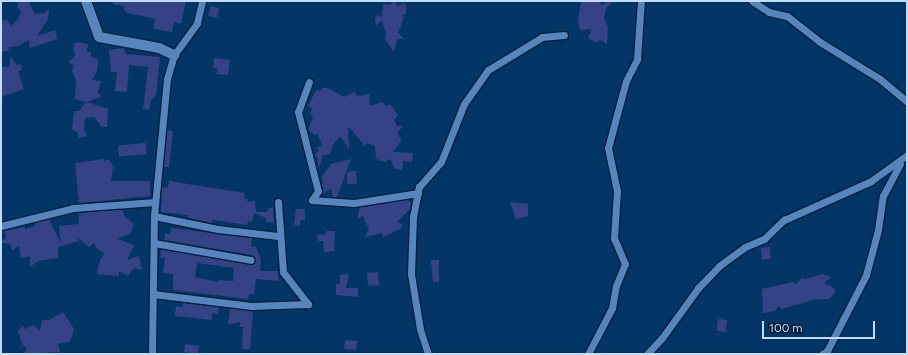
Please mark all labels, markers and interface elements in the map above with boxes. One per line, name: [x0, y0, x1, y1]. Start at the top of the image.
scale bar: [764, 313, 877, 339]
text: 100 m: [769, 321, 803, 335]

